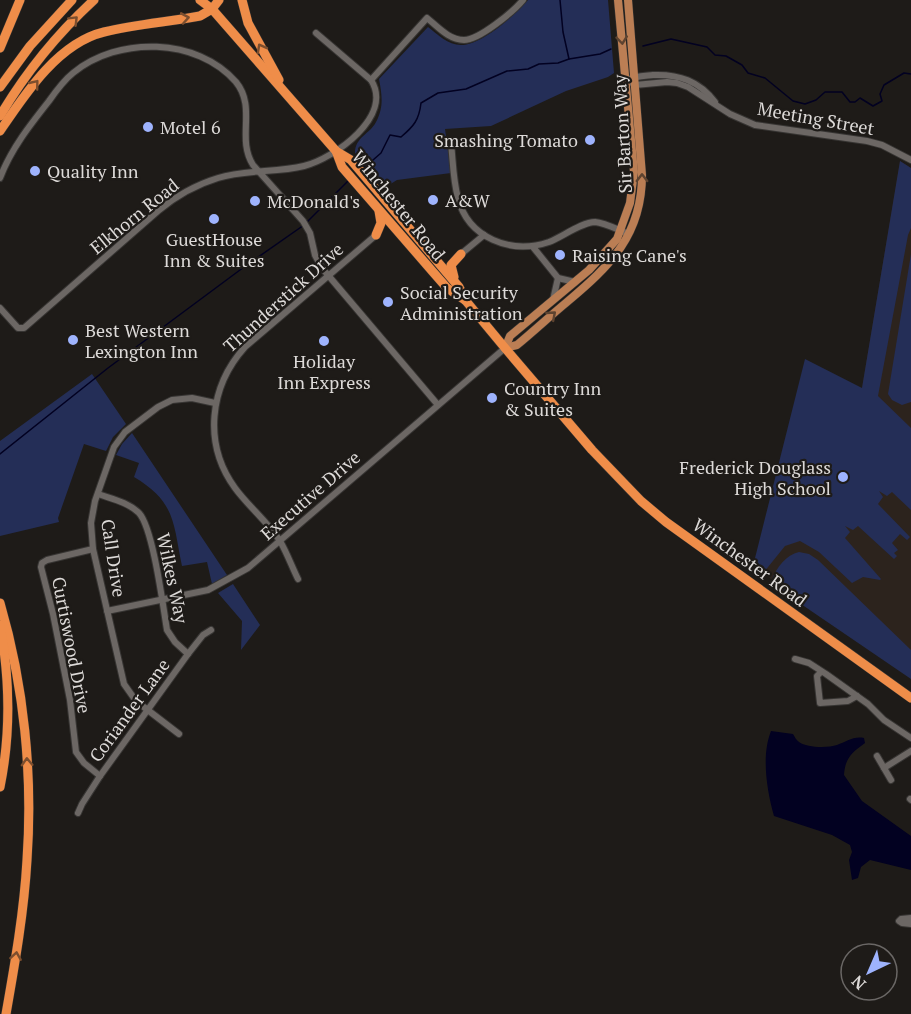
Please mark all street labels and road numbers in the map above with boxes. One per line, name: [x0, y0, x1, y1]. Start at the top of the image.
street label: Sir Barton Way: [607, 73, 637, 194]
street label: Meeting Street: [756, 96, 877, 140]
street label: Winchester Road: [347, 145, 451, 265]
street label: Elkhorn Road: [85, 173, 183, 259]
street label: Thunderstick Drive: [218, 237, 348, 357]
street label: Executive Drive: [255, 445, 365, 545]
street label: Winchester Road: [688, 512, 812, 612]
street label: Call Drive: [96, 517, 132, 599]
street label: Wilkes Way: [152, 531, 194, 626]
street label: Curtiswood Drive: [47, 575, 97, 715]
street label: Coriander Lane: [83, 653, 175, 767]

